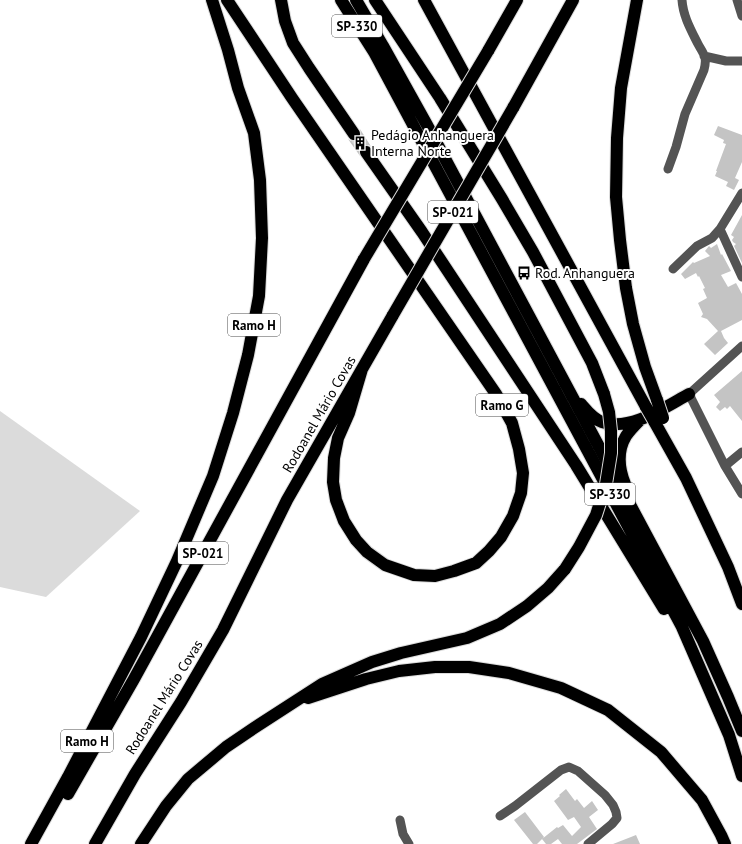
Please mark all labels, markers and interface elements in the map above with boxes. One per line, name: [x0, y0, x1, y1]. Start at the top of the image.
road number: SP-330: [332, 15, 382, 37]
place label: Pedágio Anhanguera Interna Norte: [371, 126, 494, 160]
building icon: Pedágio Anhanguera Interna Norte: [352, 135, 368, 151]
road number: SP-021: [428, 201, 478, 223]
place label: Rod. Anhanguera: [535, 264, 635, 282]
bus stop icon: Rod. Anhanguera: [516, 265, 532, 281]
road number: Ramo H: [228, 314, 280, 336]
street label: Rodoanel Mário Covas: [278, 352, 360, 476]
road number: Ramo G: [476, 394, 528, 416]
road number: SP-330: [585, 483, 635, 505]
road number: SP-021: [178, 542, 228, 564]
street label: Rodoanel Mário Covas: [121, 636, 207, 758]
road number: Ramo H: [61, 730, 113, 752]

